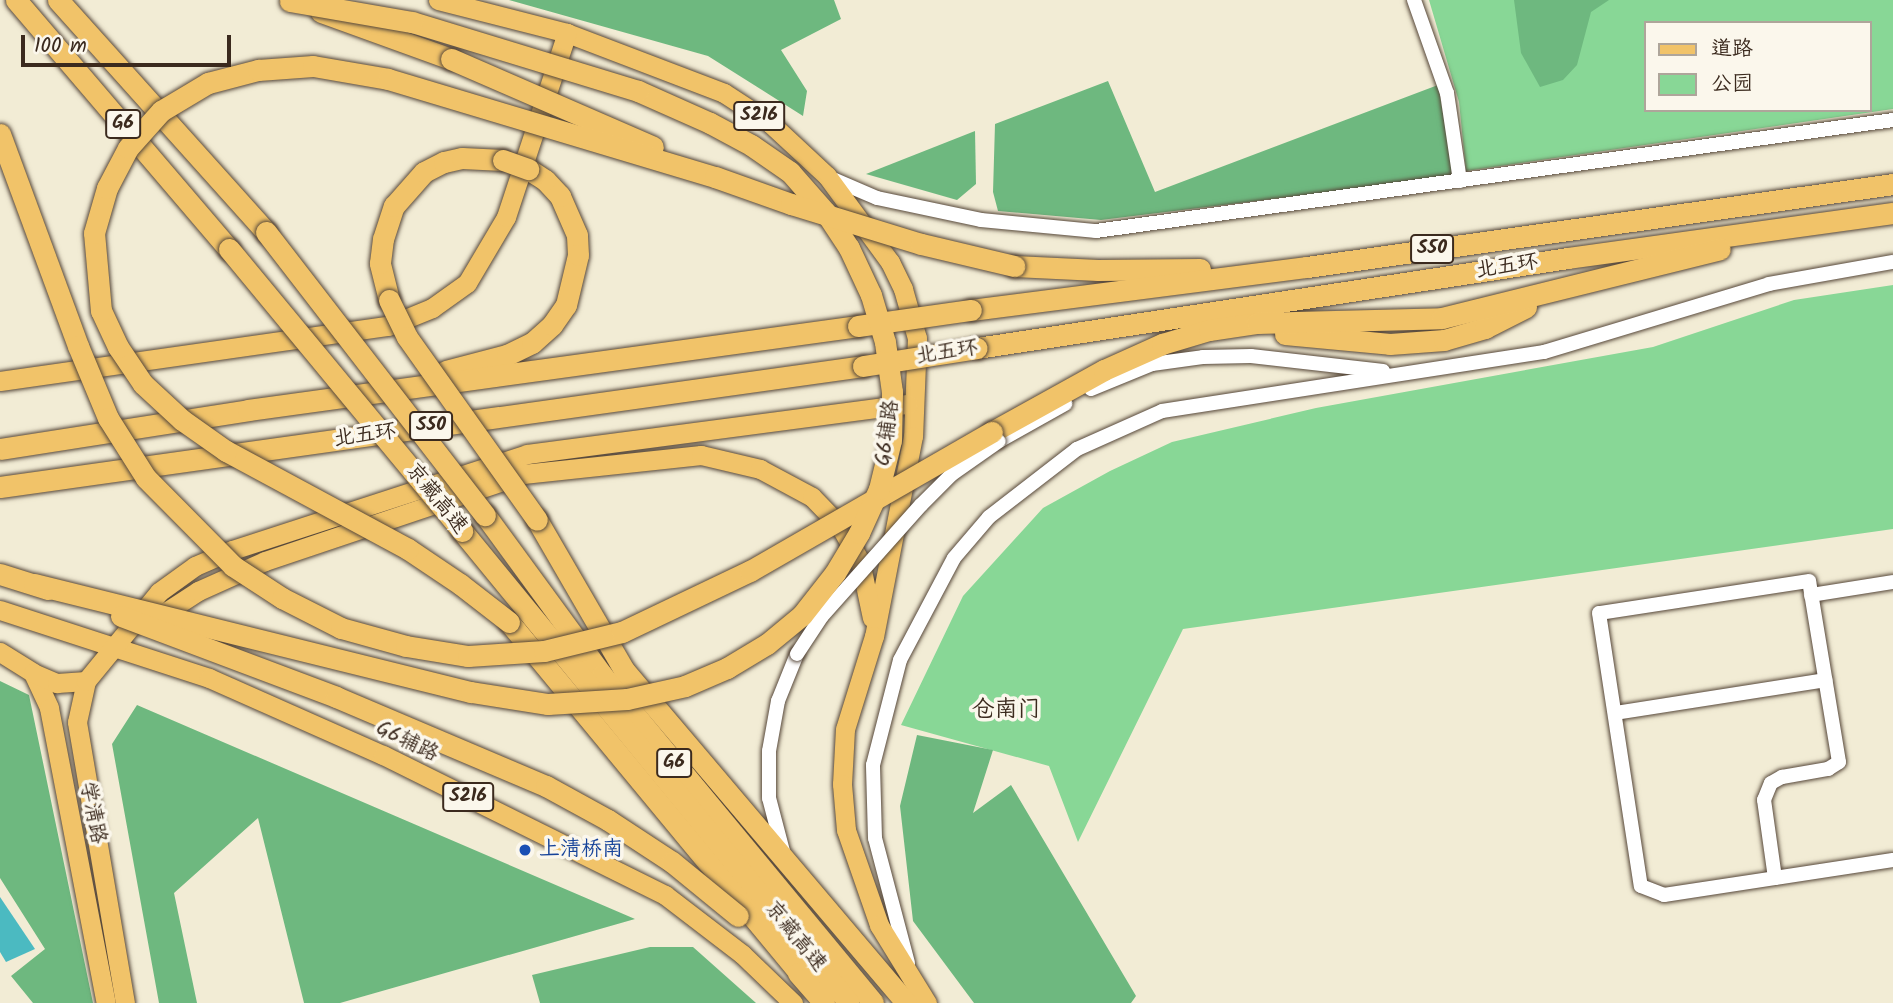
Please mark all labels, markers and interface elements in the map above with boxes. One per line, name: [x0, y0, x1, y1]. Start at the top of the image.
scale bar: [24, 21, 234, 65]
legend: [1644, 21, 1872, 112]
text: 100 m: [34, 30, 87, 63]
text: 道路: [1711, 33, 1753, 66]
text: 公园: [1711, 68, 1753, 101]
road number: S216: [733, 100, 785, 132]
road number: G6: [104, 108, 142, 140]
road number: S50: [1409, 233, 1455, 264]
street label: 北五环: [1474, 250, 1540, 284]
street label: 北五环: [914, 336, 980, 370]
street label: G6辅路: [871, 398, 905, 468]
road number: S50: [408, 410, 454, 442]
street label: 北五环: [332, 419, 398, 453]
street label: 京藏高速: [400, 458, 472, 540]
district label: 仓南门: [972, 696, 1040, 724]
street label: G6辅路: [372, 716, 442, 768]
road number: G6: [655, 748, 693, 778]
street label: 学清路: [74, 780, 110, 846]
road number: S216: [442, 782, 494, 812]
place label: 上清桥南: [539, 837, 623, 863]
marker: 上清桥南: [517, 842, 533, 858]
street label: 京藏高速: [759, 896, 831, 978]

